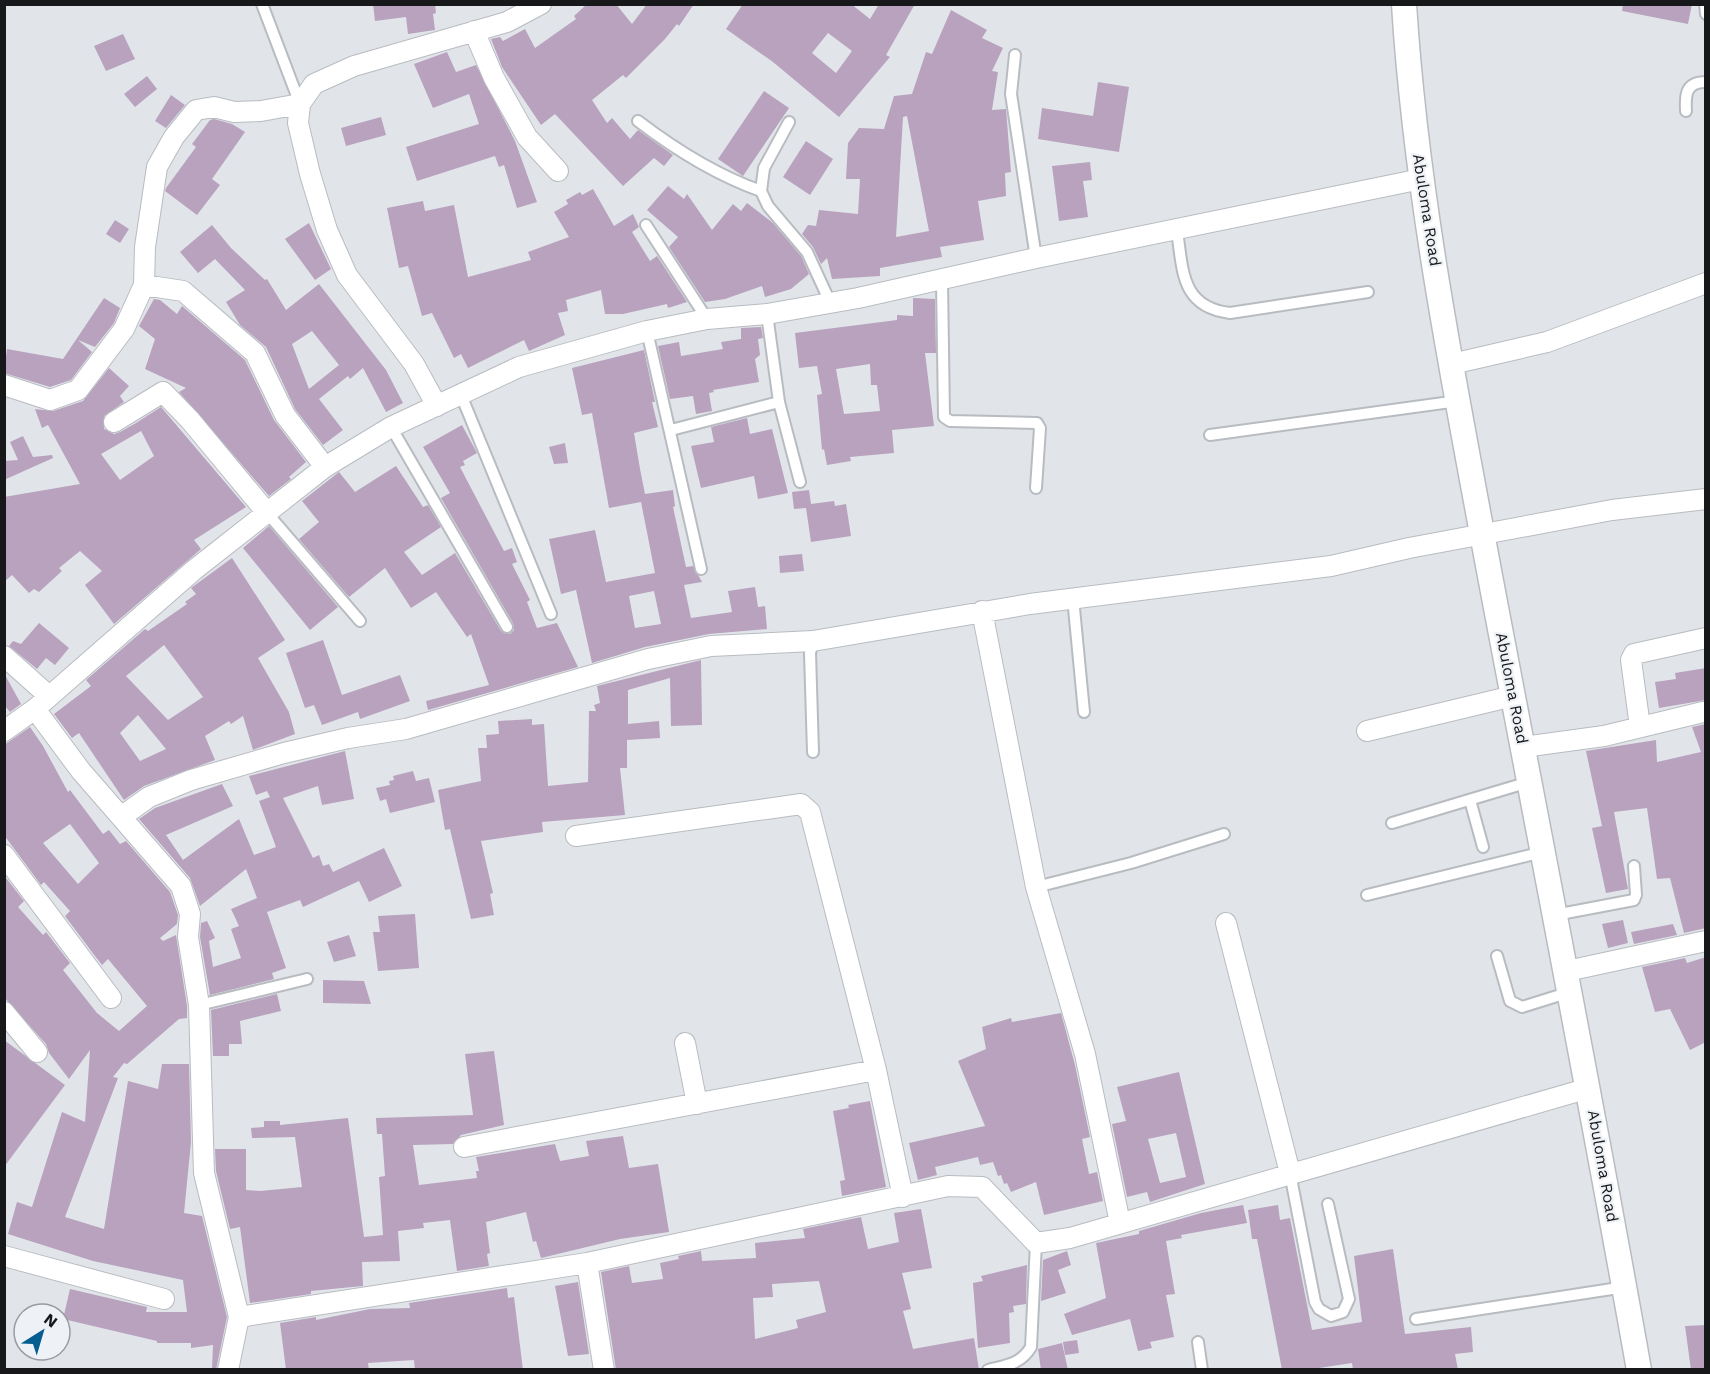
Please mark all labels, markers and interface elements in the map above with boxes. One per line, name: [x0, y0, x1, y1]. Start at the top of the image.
street label: Abuloma Road: [1409, 153, 1445, 267]
street label: Abuloma Road: [1492, 631, 1532, 745]
street label: Abuloma Road: [1584, 1109, 1622, 1223]
north arrow: [12, 1302, 72, 1362]
text: N: [40, 1309, 61, 1332]

